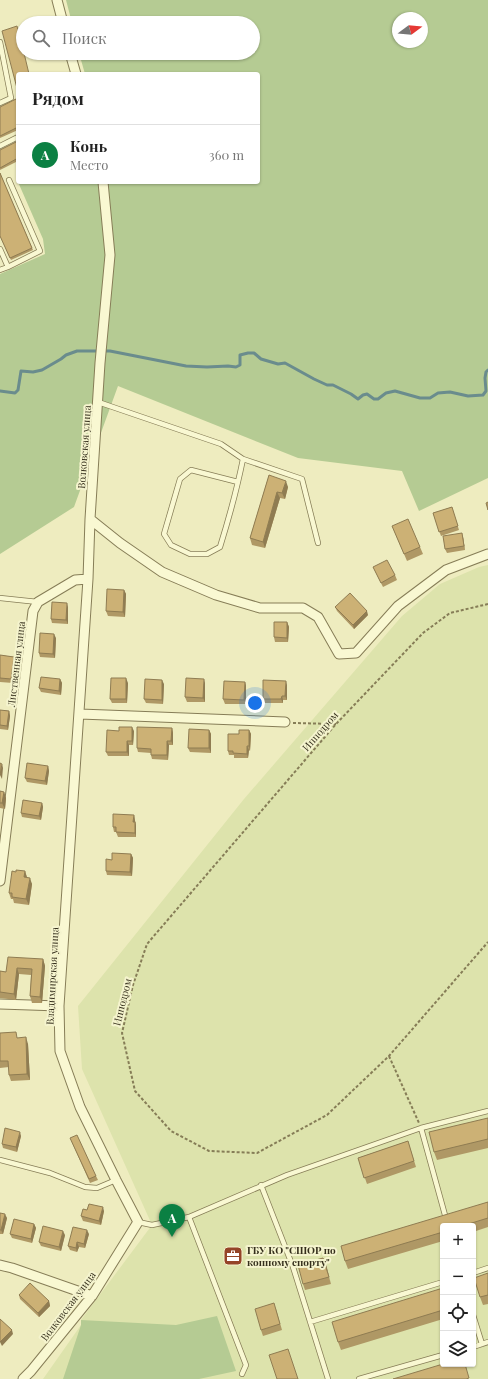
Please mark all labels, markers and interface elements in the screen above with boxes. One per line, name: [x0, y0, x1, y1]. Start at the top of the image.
north arrow: [392, 12, 428, 48]
search box: [16, 16, 260, 60]
icon: search: [30, 27, 52, 49]
text: Поиск: [62, 28, 107, 48]
text: Рядом: [32, 87, 84, 109]
text: Конь: [70, 136, 107, 156]
text: A: [41, 146, 49, 163]
text: 360 m: [209, 146, 244, 163]
text: Место: [70, 156, 108, 173]
street label: Волковская улица: [74, 405, 94, 489]
street label: Лиственная улица: [4, 620, 28, 709]
your location: [245, 693, 265, 713]
street label: Ипподром: [299, 708, 341, 754]
street label: Владимирская улица: [42, 927, 62, 1025]
street label: Ипподром: [109, 977, 135, 1027]
pin: A: [159, 1204, 185, 1237]
map controls: [440, 1223, 476, 1367]
button: +: [440, 1223, 476, 1259]
place label: ГБУ КО "СШОР по конному спорту": [247, 1243, 336, 1269]
office icon: ГБУ КО "СШОР по конному спорту": [222, 1245, 244, 1267]
button: −: [440, 1259, 476, 1295]
street label: Волковская улица: [37, 1268, 99, 1344]
button: locate: [440, 1295, 476, 1331]
button: layers: [440, 1331, 476, 1367]

